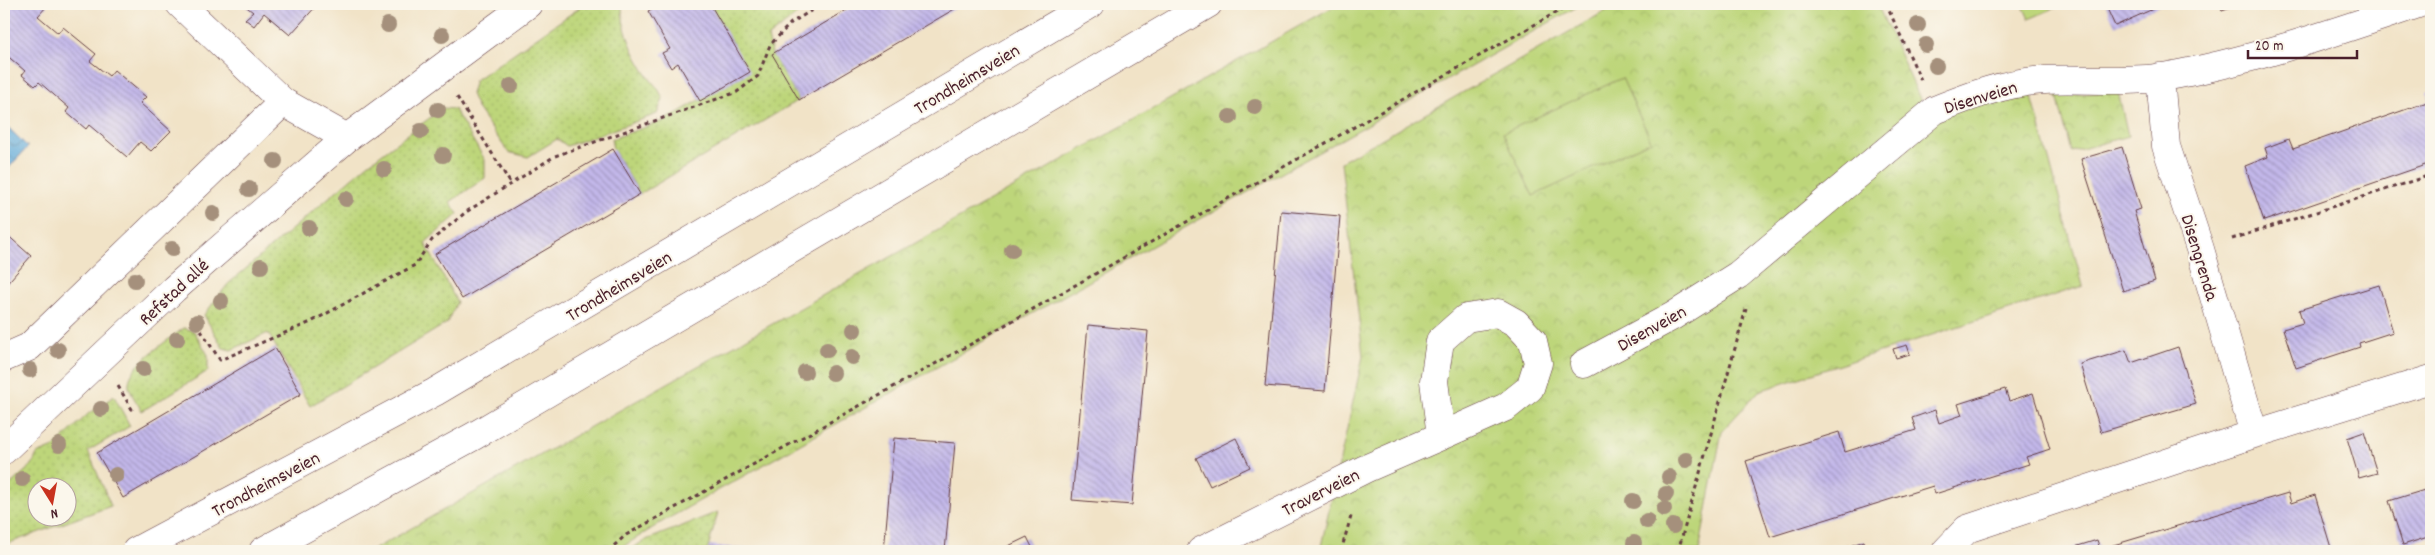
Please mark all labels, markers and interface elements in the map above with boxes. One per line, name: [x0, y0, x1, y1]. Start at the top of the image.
scale bar: [2248, 28, 2356, 60]
text: 20 m: [2255, 36, 2283, 58]
street label: Trondheimsveien: [910, 39, 1026, 123]
street label: Disenveien: [1941, 75, 2021, 123]
street label: Disengrenda: [2172, 212, 2224, 305]
street label: Trondheimsveien: [562, 246, 678, 330]
street label: Refstad allé: [134, 254, 217, 333]
street label: Disenveien: [1613, 300, 1692, 360]
street label: Trondheimsveien: [208, 446, 326, 526]
street label: Traverveien: [1278, 463, 1365, 525]
north arrow: [28, 478, 78, 528]
text: N: [49, 502, 59, 523]

